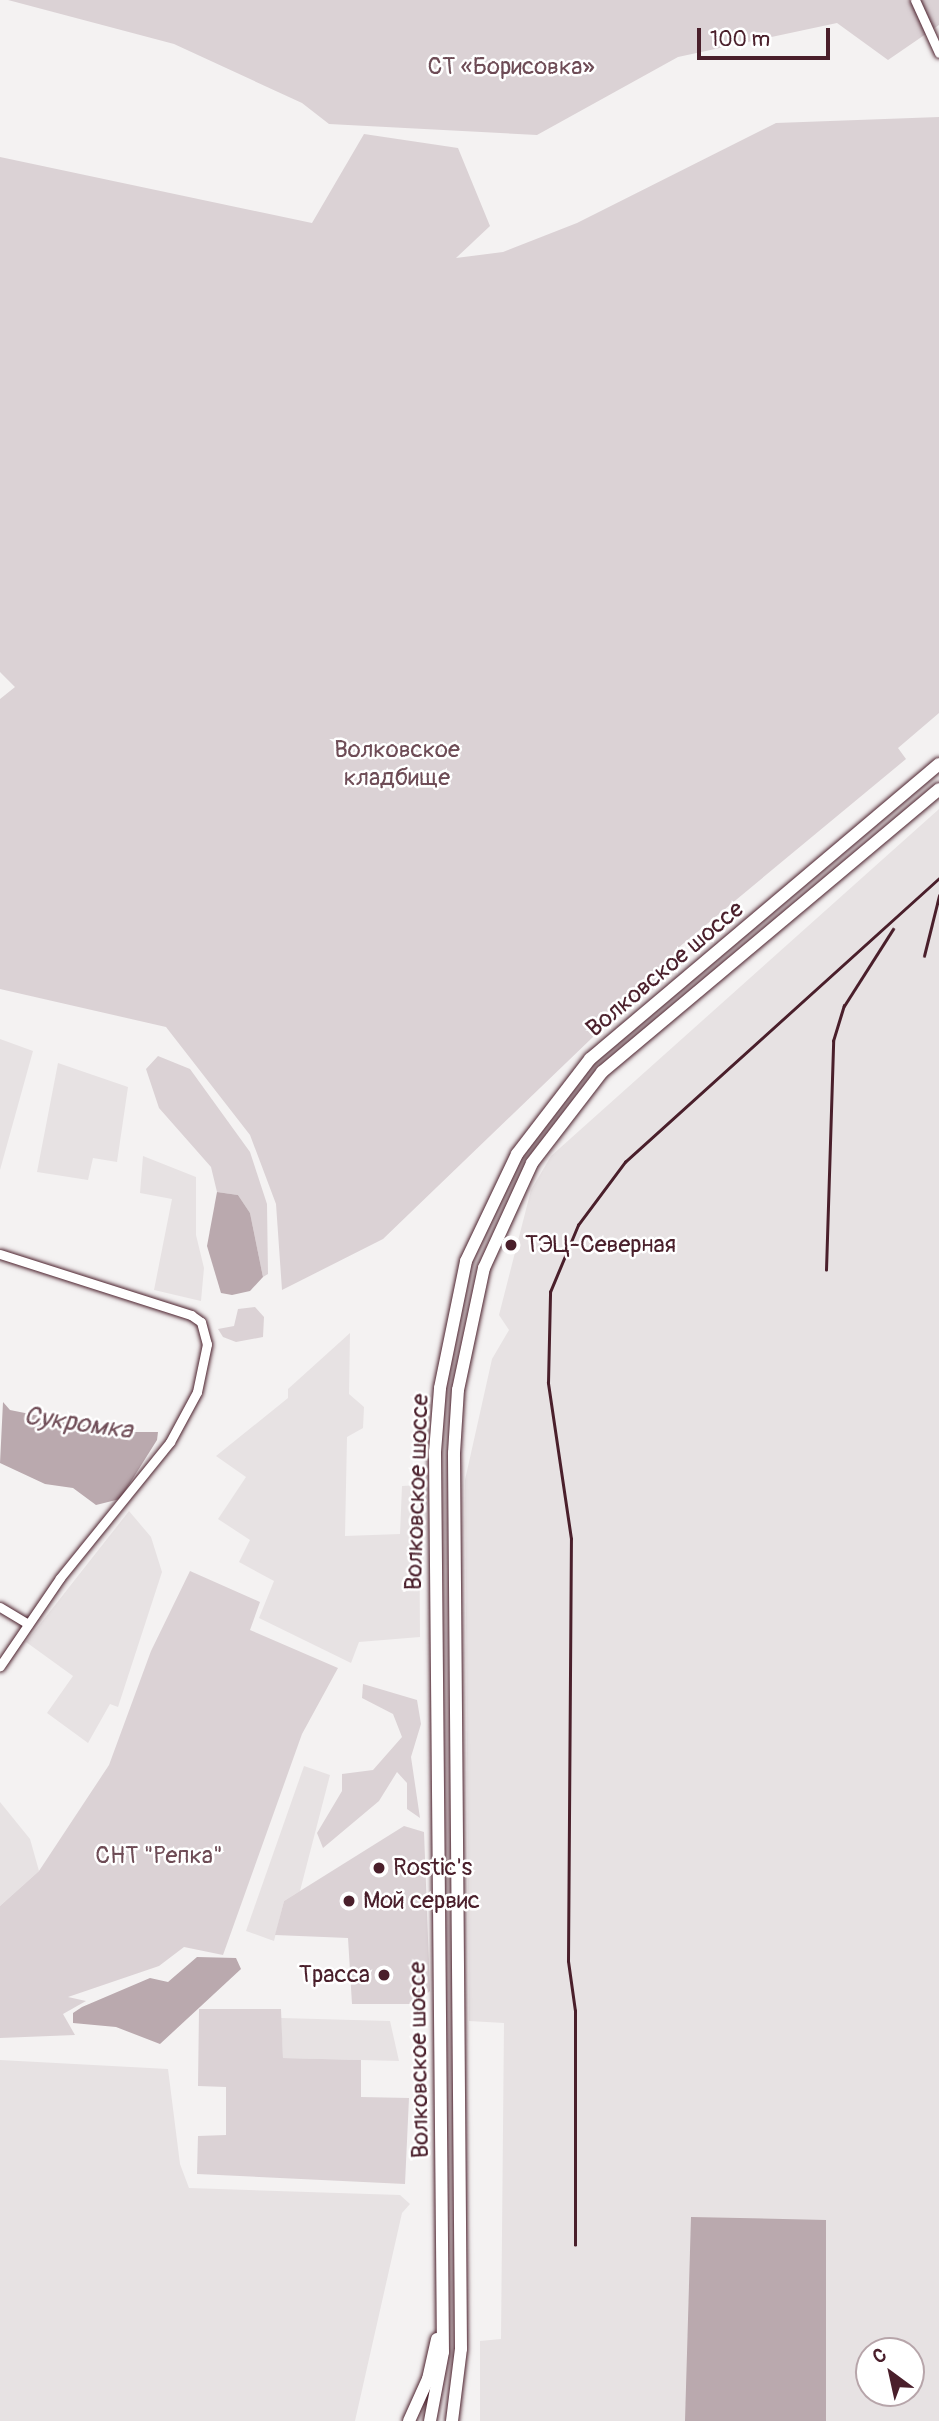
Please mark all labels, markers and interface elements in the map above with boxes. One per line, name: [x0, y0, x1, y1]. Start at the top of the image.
scale bar: [701, 14, 834, 58]
text: 100 m: [710, 26, 770, 53]
park label: СТ «Борисовка»: [427, 53, 595, 81]
park label: Волковское кладбище: [334, 736, 460, 792]
street label: Волковское шоссе: [580, 895, 750, 1043]
place label: ТЭЦ-Северная: [525, 1231, 676, 1259]
marker: ТЭЦ-Северная: [503, 1237, 519, 1253]
street label: Волковское шоссе: [399, 1393, 435, 1591]
water label: Сукромка: [22, 1401, 134, 1447]
park label: СНТ "Репка": [95, 1842, 223, 1870]
place label: Rostic's: [393, 1854, 472, 1882]
marker: Rostic's: [371, 1860, 387, 1876]
place label: Мой сервис: [363, 1887, 480, 1915]
marker: Мой сервис: [341, 1893, 357, 1909]
place label: Трасса: [299, 1961, 370, 1989]
street label: Волковское шоссе: [403, 1961, 435, 2159]
marker: Трасса: [376, 1967, 392, 1983]
north arrow: [855, 2337, 925, 2407]
text: С: [868, 2343, 891, 2369]

